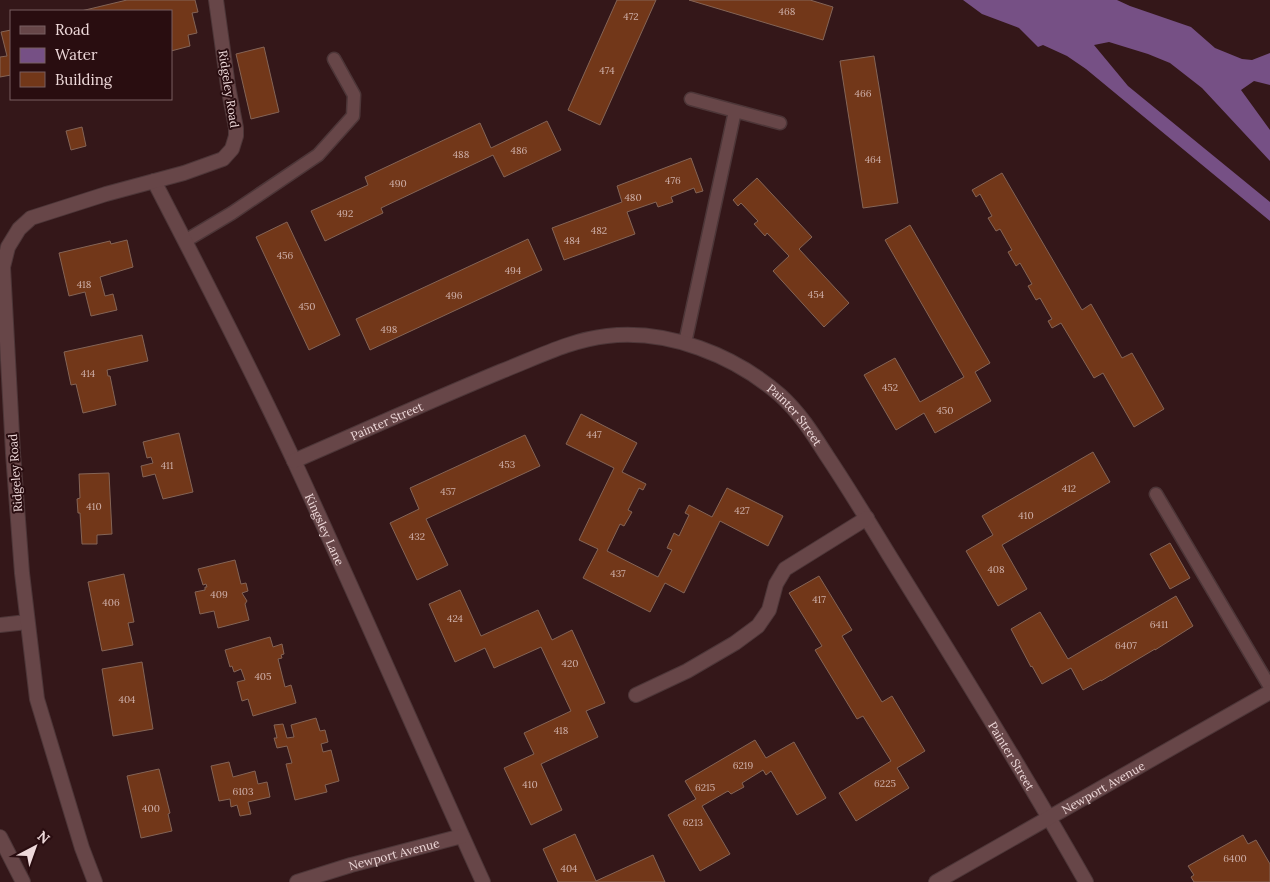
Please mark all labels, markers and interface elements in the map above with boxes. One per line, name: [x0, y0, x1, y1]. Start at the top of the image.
house number: 468: [779, 5, 796, 18]
legend: [10, 10, 172, 100]
house number: 472: [623, 10, 639, 23]
text: Road: [55, 20, 90, 39]
text: Water: [55, 45, 98, 64]
street label: Ridgeley Road: [215, 49, 243, 129]
house number: 474: [599, 64, 615, 77]
text: Building: [55, 70, 113, 89]
house number: 466: [855, 87, 872, 100]
house number: 486: [511, 144, 528, 157]
house number: 488: [453, 148, 470, 161]
house number: 464: [865, 153, 882, 166]
house number: 476: [665, 174, 681, 187]
house number: 490: [389, 177, 407, 190]
house number: 480: [624, 191, 642, 204]
house number: 492: [337, 207, 353, 220]
house number: 482: [591, 224, 607, 237]
house number: 484: [564, 234, 581, 247]
house number: 456: [277, 249, 294, 262]
house number: 494: [505, 264, 522, 277]
house number: 418: [77, 278, 92, 291]
house number: 454: [808, 288, 825, 301]
house number: 496: [446, 289, 463, 302]
house number: 450: [298, 300, 316, 313]
house number: 498: [381, 323, 398, 336]
house number: 414: [81, 367, 96, 380]
street label: Painter Street: [764, 380, 826, 449]
house number: 452: [882, 381, 898, 394]
street label: Painter Street: [348, 398, 425, 443]
house number: 450: [936, 404, 954, 417]
house number: 447: [586, 428, 602, 441]
street label: Ridgeley Road: [5, 433, 25, 513]
house number: 453: [499, 458, 516, 471]
house number: 411: [161, 459, 174, 472]
house number: 412: [1062, 482, 1076, 495]
house number: 457: [440, 485, 456, 498]
street label: Kingsley Lane: [302, 491, 348, 568]
house number: 410: [86, 500, 102, 513]
house number: 427: [734, 504, 750, 517]
house number: 410: [1018, 509, 1034, 522]
house number: 432: [409, 530, 425, 543]
house number: 408: [987, 563, 1005, 576]
house number: 437: [610, 567, 626, 580]
house number: 409: [210, 588, 228, 601]
house number: 417: [812, 593, 826, 606]
house number: 406: [102, 596, 120, 609]
house number: 424: [447, 612, 464, 625]
house number: 6411: [1150, 618, 1169, 631]
house number: 6407: [1115, 639, 1137, 652]
house number: 420: [562, 657, 579, 670]
house number: 405: [254, 670, 272, 683]
house number: 404: [118, 693, 136, 706]
street label: Painter Street: [986, 719, 1039, 793]
house number: 418: [554, 724, 569, 737]
street label: Newport Avenue: [1059, 757, 1148, 817]
house number: 6219: [733, 759, 754, 772]
house number: 6225: [874, 777, 896, 790]
house number: 410: [522, 778, 538, 791]
house number: 6215: [695, 781, 715, 794]
house number: 6103: [232, 785, 254, 798]
house number: 400: [142, 802, 160, 815]
house number: 6213: [683, 816, 704, 829]
north arrow: [10, 822, 60, 872]
text: N: [34, 827, 54, 848]
street label: Newport Avenue: [347, 835, 441, 873]
house number: 6400: [1223, 852, 1247, 865]
house number: 404: [560, 862, 578, 875]

